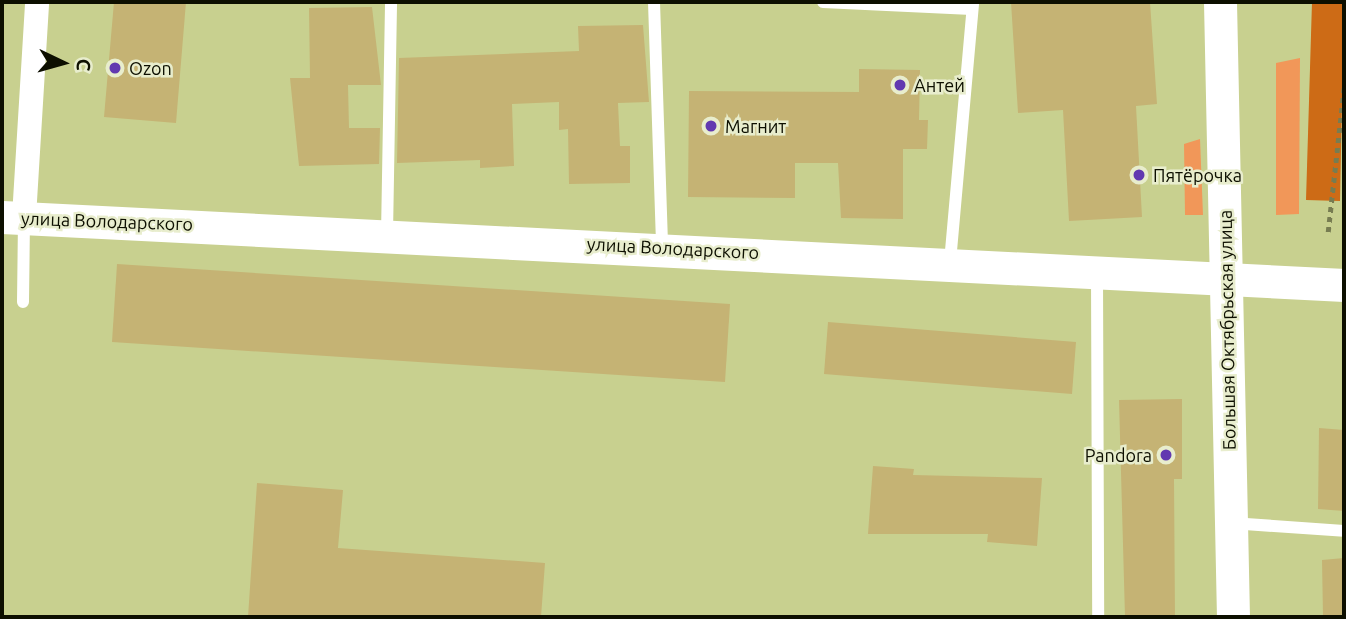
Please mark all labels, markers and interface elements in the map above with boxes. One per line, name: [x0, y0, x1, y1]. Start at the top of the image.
north arrow: [28, 28, 98, 98]
place label: Ozon: [129, 57, 172, 79]
text: С: [72, 58, 95, 72]
marker: Ozon: [107, 60, 123, 76]
place label: Антей: [914, 74, 965, 96]
marker: Антей: [892, 77, 908, 93]
place label: Магнит: [725, 115, 786, 137]
marker: Магнит: [703, 118, 719, 134]
place label: Пятёрочка: [1153, 164, 1242, 186]
marker: Пятёрочка: [1131, 167, 1147, 183]
street label: улица Володарского: [21, 207, 193, 235]
street label: Большая Октябрьская улица: [1214, 210, 1240, 450]
street label: улица Володарского: [586, 233, 760, 263]
place label: Pandora: [1085, 444, 1152, 466]
marker: Pandora: [1158, 447, 1174, 463]

